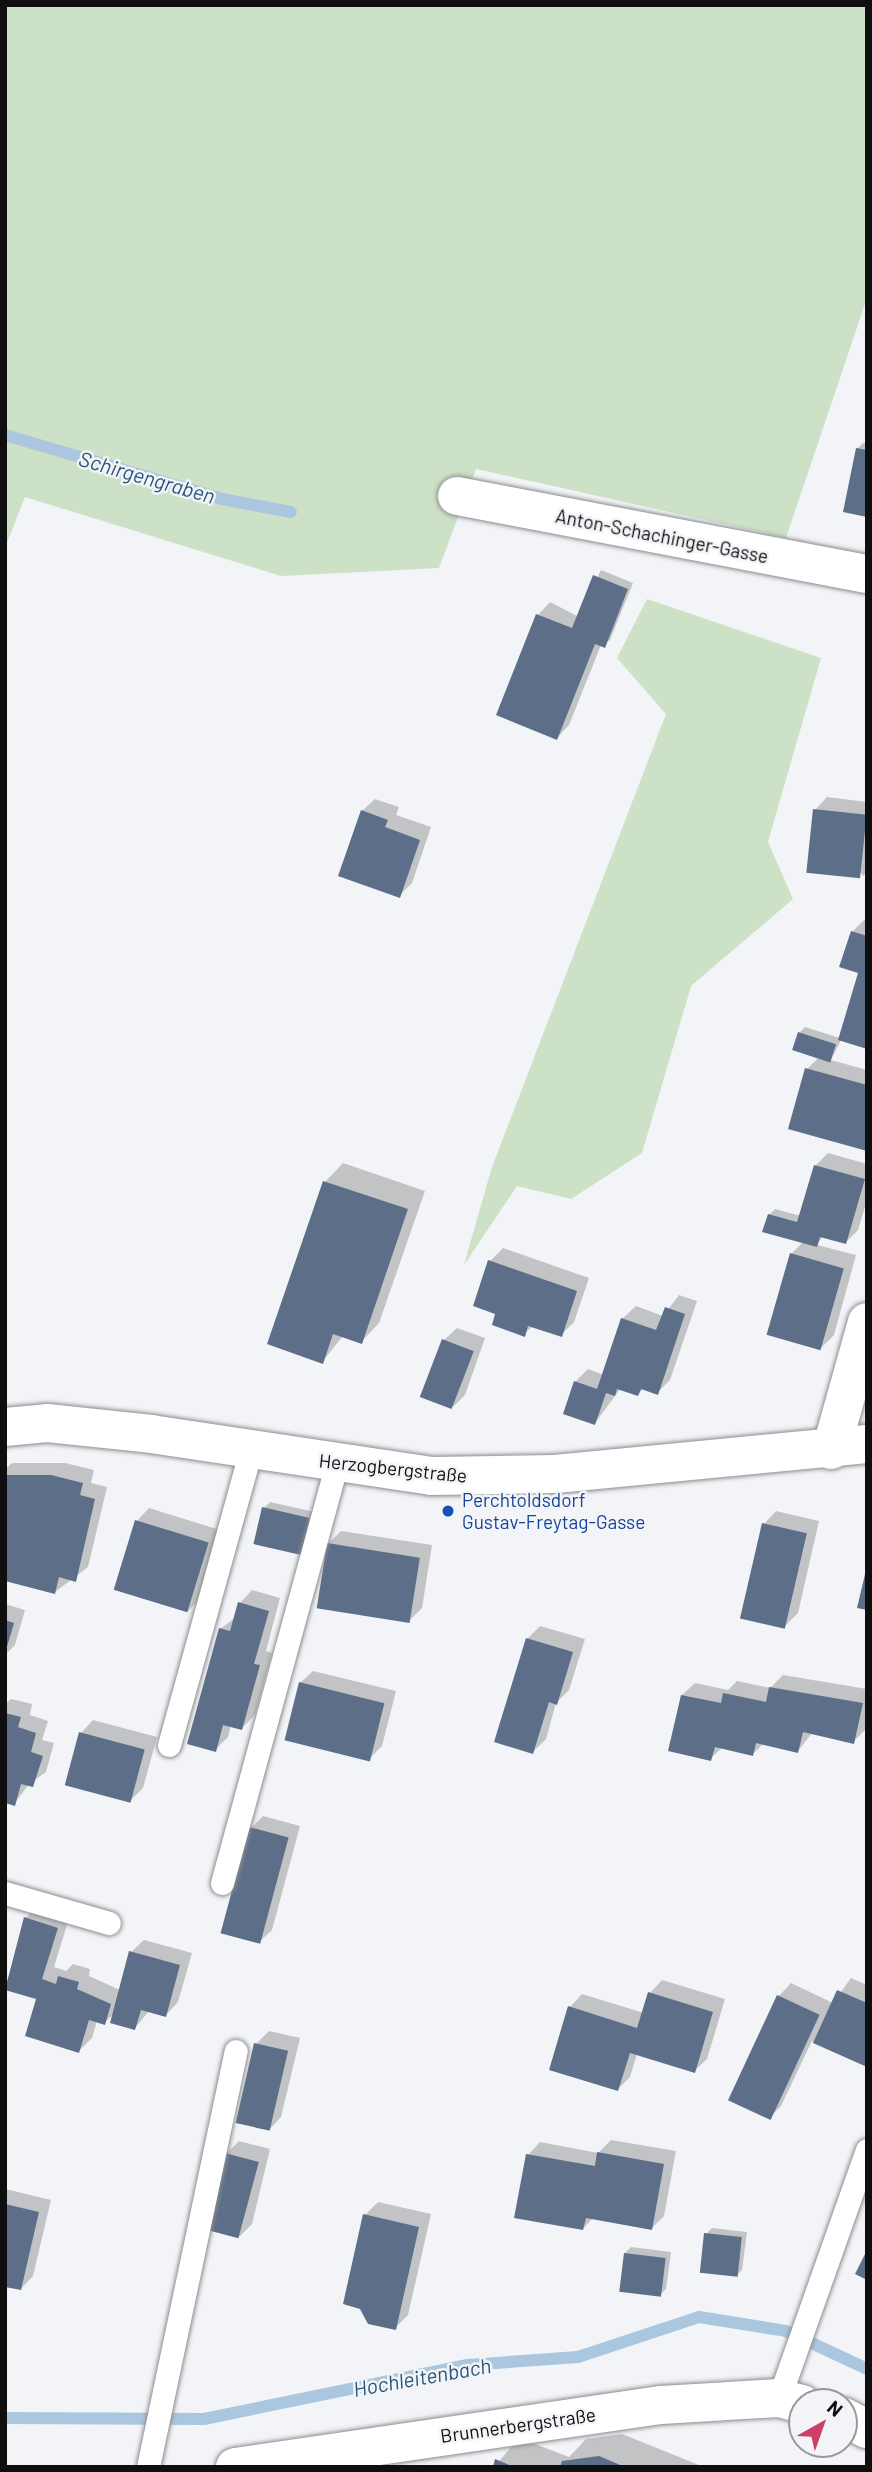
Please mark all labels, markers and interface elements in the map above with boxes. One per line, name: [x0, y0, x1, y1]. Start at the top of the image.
water label: Schirgengraben: [76, 446, 218, 508]
street label: Anton-Schachinger-Gasse: [554, 504, 770, 568]
street label: Herzogbergstraße: [318, 1449, 468, 1487]
place label: Perchtoldsdorf Gustav-Freytag-Gasse: [462, 1489, 645, 1533]
marker: Perchtoldsdorf Gustav-Freytag-Gasse: [440, 1503, 456, 1519]
water label: Hochleitenbach: [351, 2352, 493, 2402]
north arrow: [788, 2388, 858, 2458]
text: N: [823, 2395, 848, 2421]
street label: Brunnerbergstraße: [439, 2403, 597, 2447]

